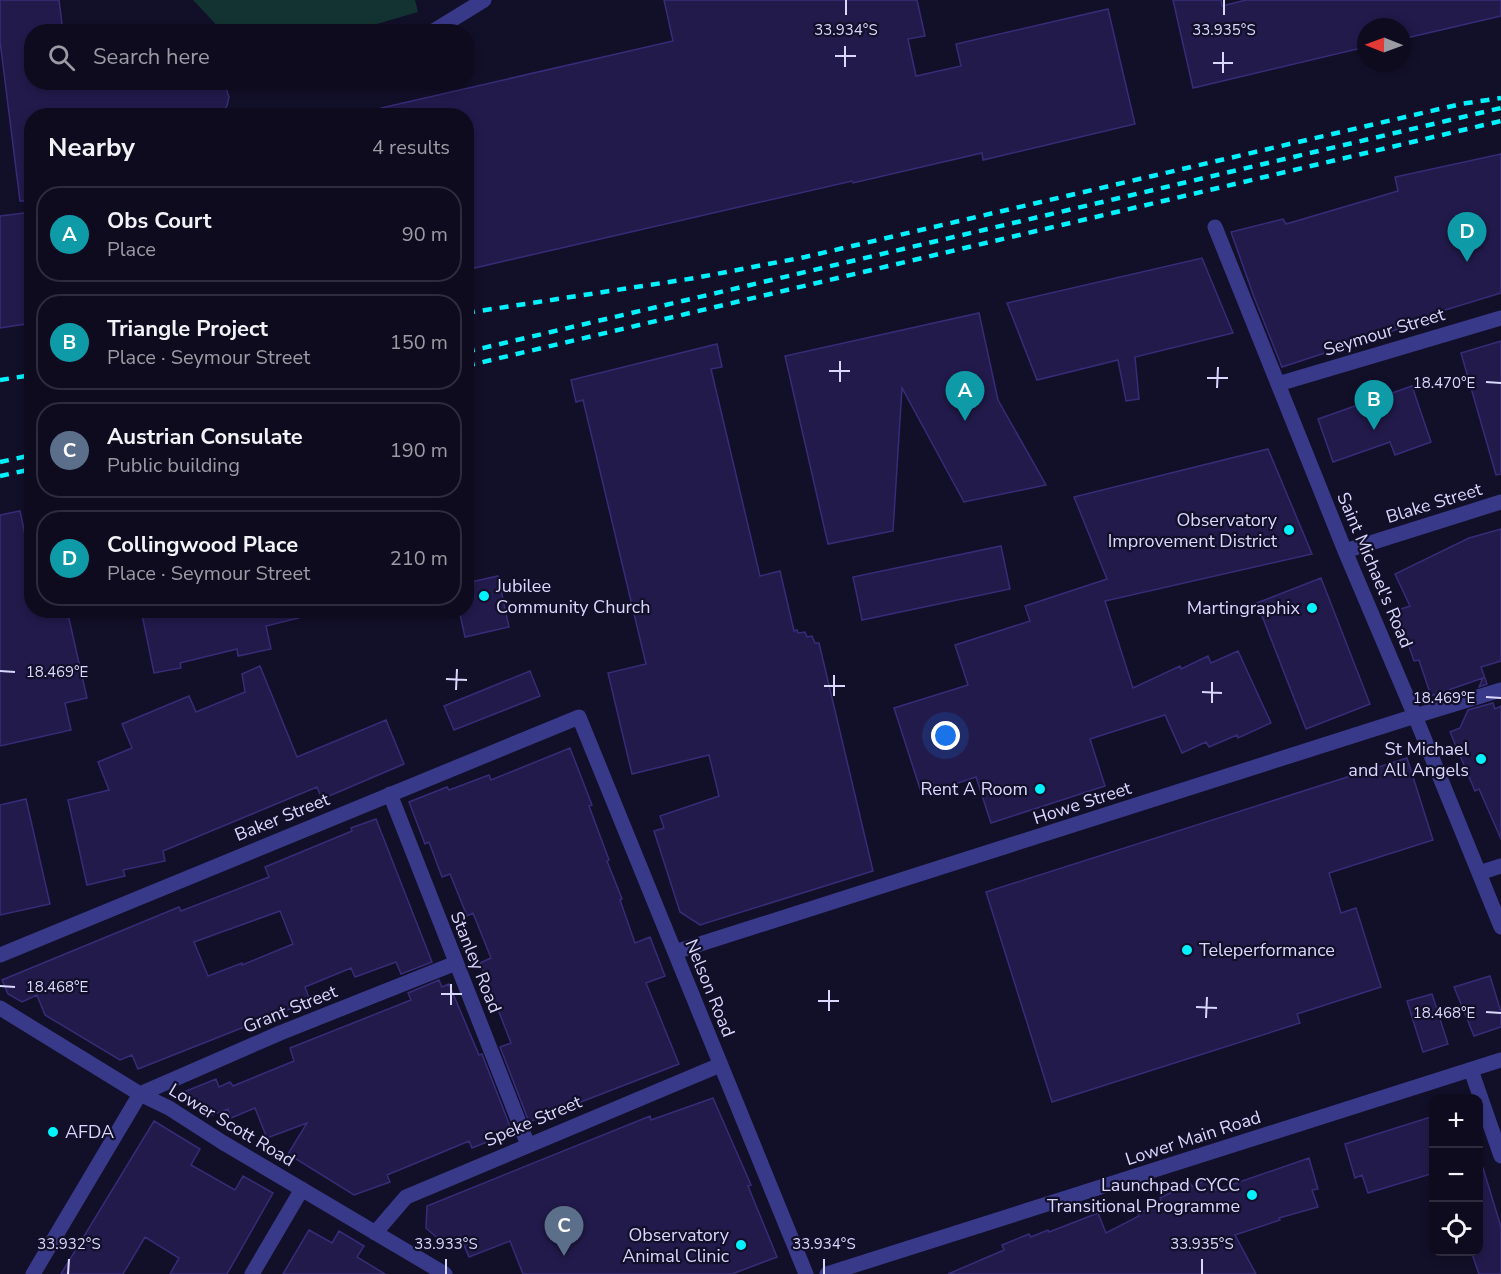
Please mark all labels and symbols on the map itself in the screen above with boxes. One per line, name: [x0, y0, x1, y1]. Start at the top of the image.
north arrow: [1357, 18, 1411, 72]
text: 33.934°S: [814, 20, 878, 40]
text: 33.935°S: [1192, 20, 1256, 40]
pin: D: [1448, 212, 1486, 262]
street label: Seymour Street: [1320, 302, 1448, 362]
pin: A: [946, 372, 984, 421]
text: 18.470°E: [1413, 373, 1475, 393]
pin: B: [1354, 380, 1394, 430]
street label: Blake Street: [1383, 477, 1486, 529]
street label: Saint Michael's Road: [1331, 488, 1419, 652]
place label: Observatory Improvement District: [1108, 508, 1278, 553]
marker: Observatory Improvement District: [1282, 523, 1296, 537]
place label: Jubilee Community Church: [495, 574, 650, 619]
marker: Jubilee Community Church: [477, 589, 491, 603]
place label: Martingraphix: [1187, 596, 1301, 620]
marker: Martingraphix: [1305, 601, 1319, 615]
text: 18.469°E: [26, 662, 88, 682]
text: 18.469°E: [1413, 688, 1475, 708]
your location: [931, 721, 960, 750]
place label: St Michael and All Angels: [1348, 737, 1470, 782]
marker: St Michael and All Angels: [1474, 752, 1488, 766]
street label: Howe Street: [1030, 776, 1135, 830]
place label: Rent A Room: [920, 777, 1028, 801]
marker: Rent A Room: [1033, 782, 1047, 796]
street label: Baker Street: [231, 787, 334, 847]
street label: Stanley Road: [445, 908, 507, 1016]
street label: Nelson Road: [679, 936, 741, 1040]
place label: Teleperformance: [1199, 938, 1335, 962]
marker: Teleperformance: [1180, 943, 1194, 957]
text: 18.468°E: [26, 977, 88, 997]
street label: Grant Street: [240, 979, 341, 1039]
text: 18.468°E: [1413, 1003, 1475, 1023]
street label: Lower Scott Road: [164, 1078, 300, 1172]
street label: Speke Street: [481, 1090, 586, 1152]
street label: Lower Main Road: [1122, 1105, 1264, 1171]
place label: AFDA: [65, 1120, 114, 1144]
marker: AFDA: [46, 1125, 60, 1139]
place label: Launchpad CYCC Transitional Programme: [1047, 1173, 1240, 1218]
marker: Launchpad CYCC Transitional Programme: [1245, 1188, 1259, 1202]
pin: C: [544, 1206, 584, 1256]
place label: Observatory Animal Clinic: [622, 1223, 730, 1268]
text: 33.932°S: [37, 1234, 101, 1254]
text: 33.933°S: [414, 1234, 478, 1254]
text: 33.934°S: [792, 1234, 856, 1254]
text: 33.935°S: [1170, 1234, 1234, 1254]
marker: Observatory Animal Clinic: [734, 1238, 748, 1252]

